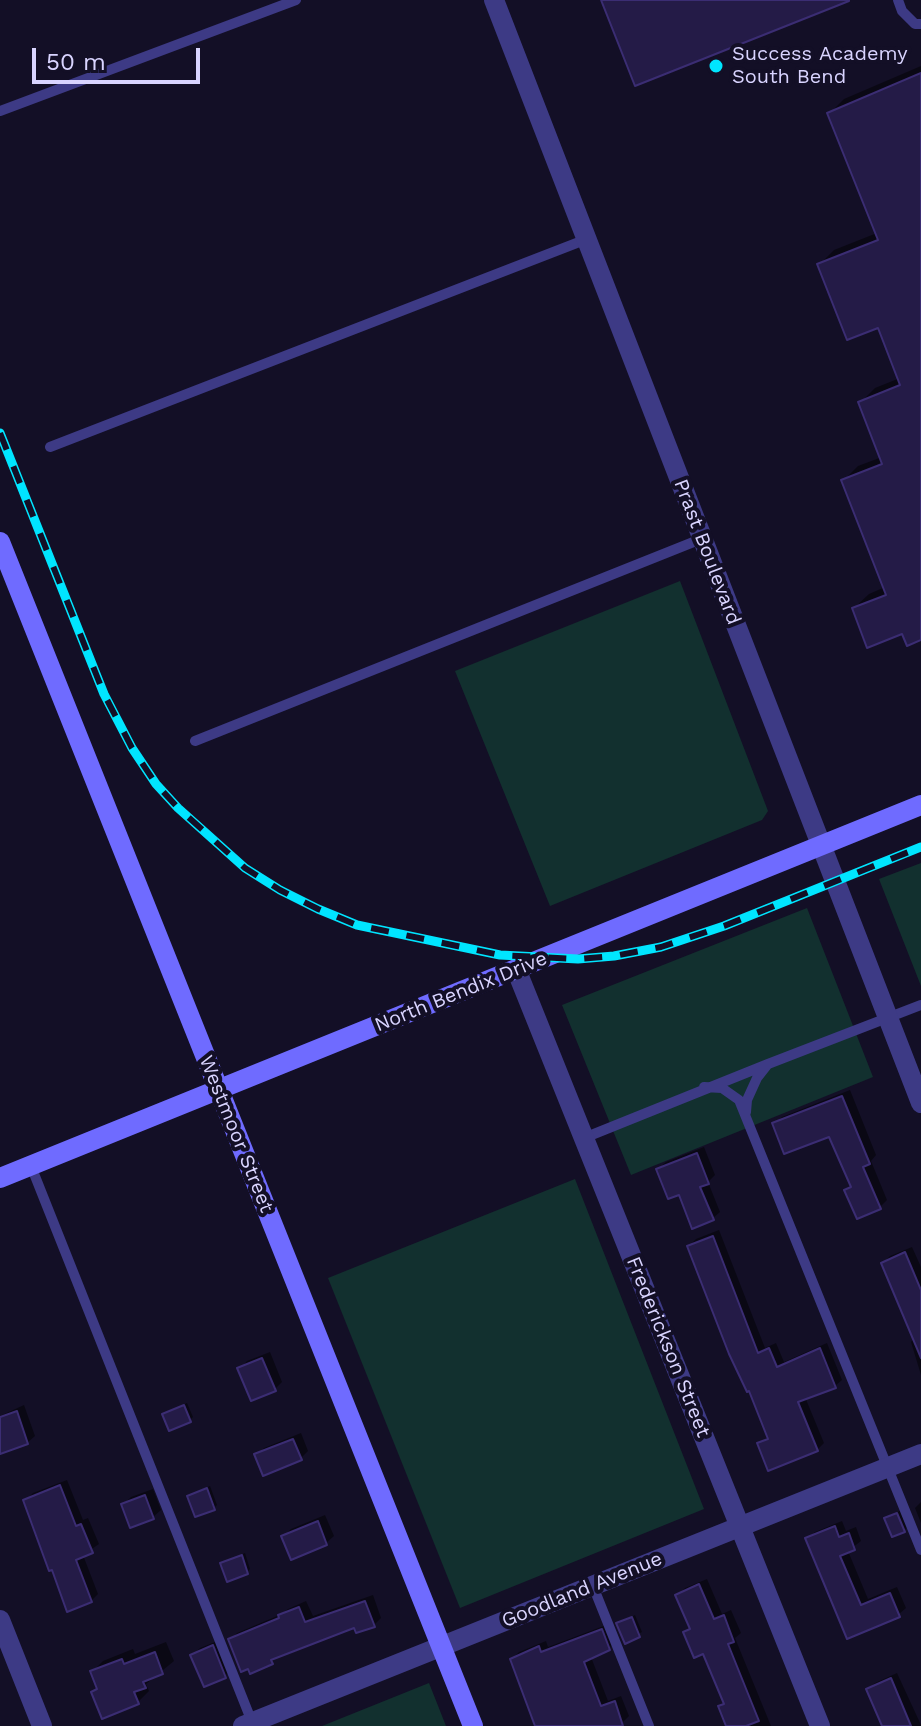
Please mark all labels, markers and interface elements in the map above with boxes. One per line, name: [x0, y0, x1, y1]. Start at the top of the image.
scale bar: [36, 32, 204, 82]
place label: Success Academy South Bend: [732, 42, 908, 89]
text: 50 m: [46, 48, 106, 76]
marker: Success Academy South Bend: [707, 57, 725, 75]
street label: Prast Boulevard: [668, 476, 746, 628]
street label: North Bendix Drive: [371, 946, 551, 1038]
street label: Westmoor Street: [194, 1052, 278, 1216]
street label: Frederickson Street: [621, 1253, 715, 1441]
street label: Goodland Avenue: [498, 1547, 666, 1633]

